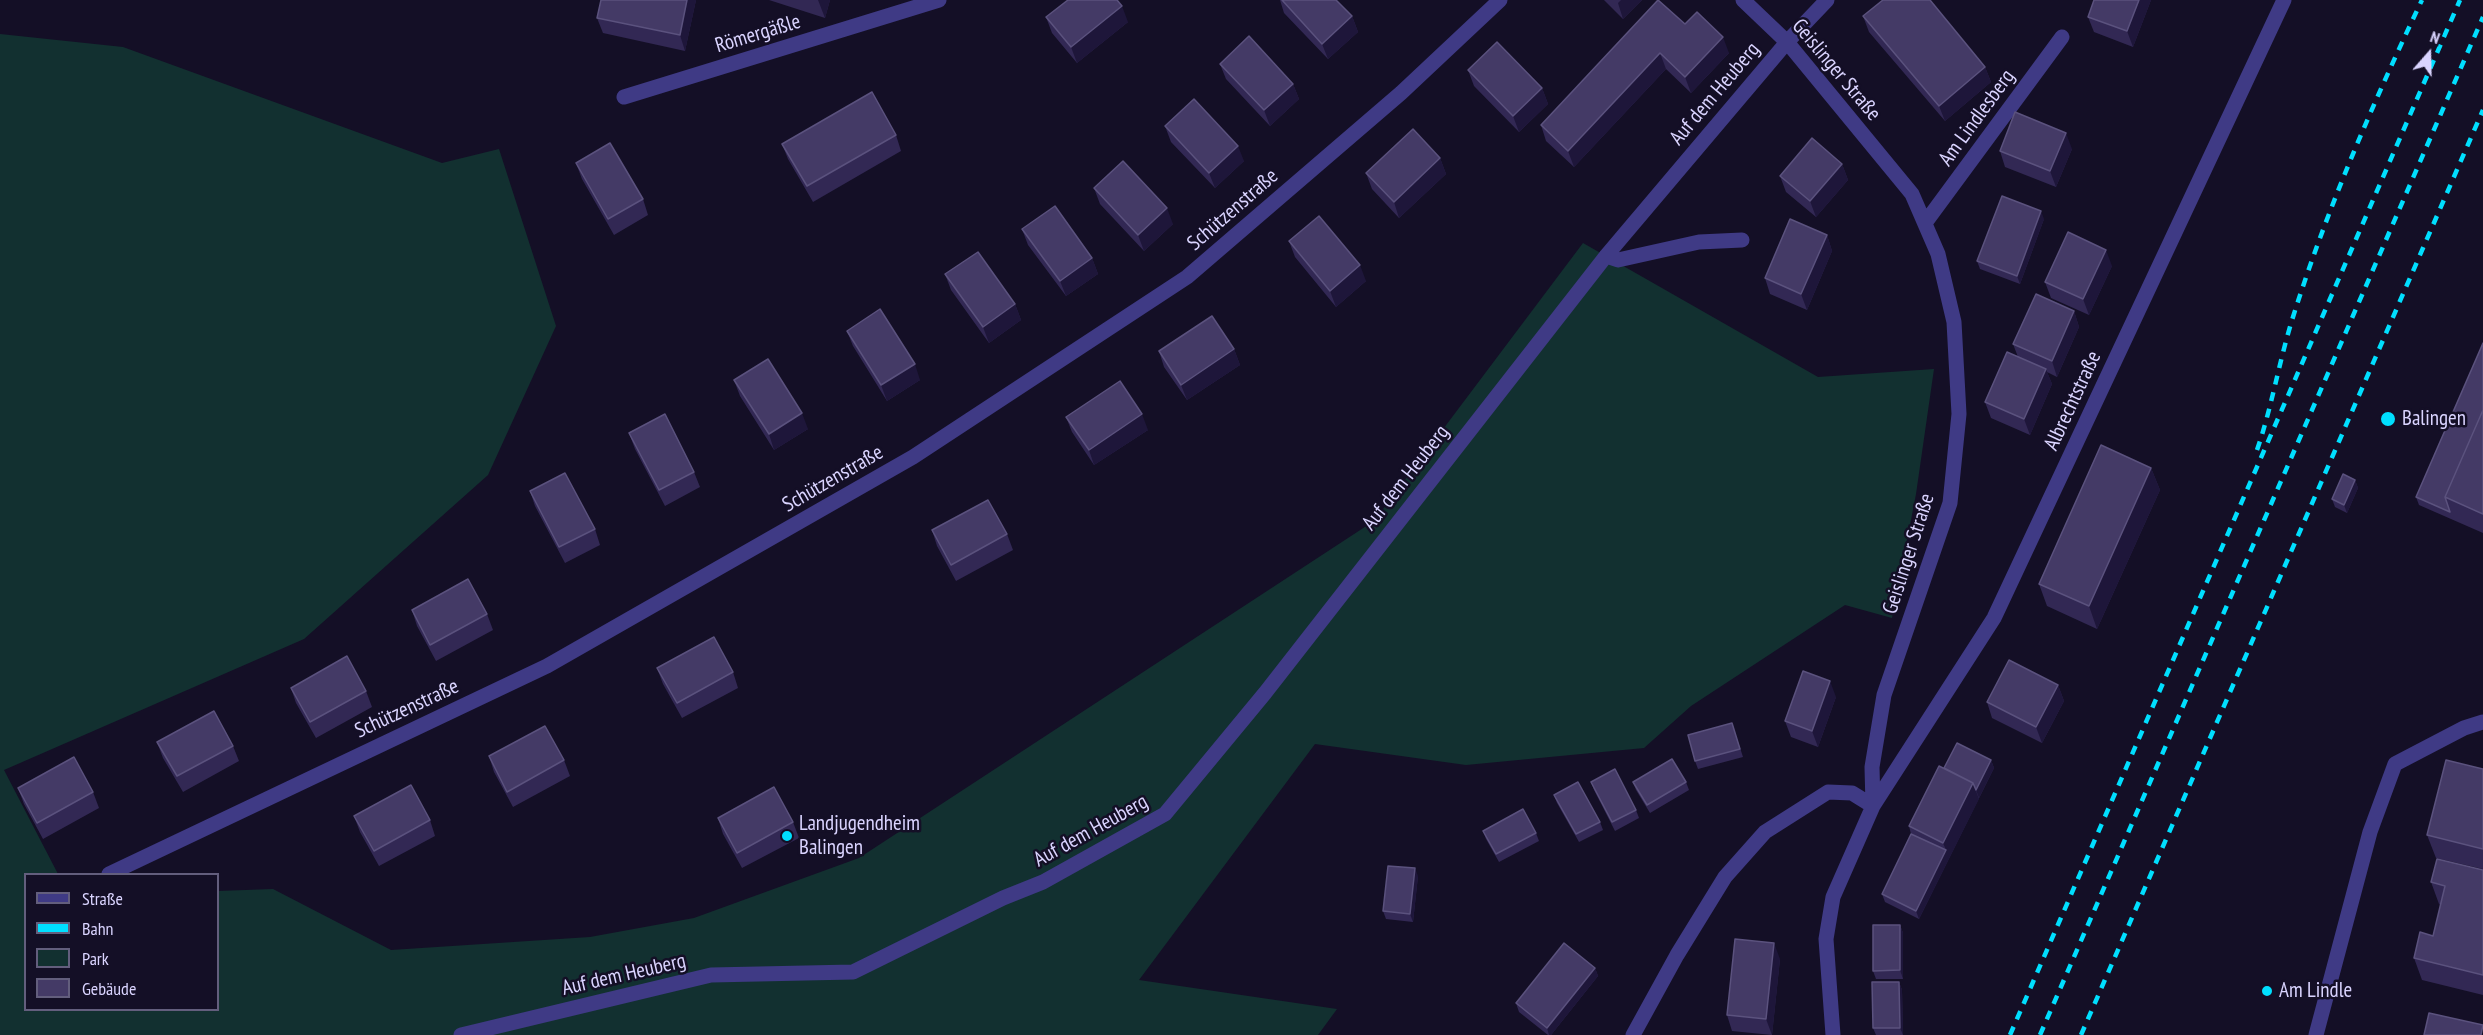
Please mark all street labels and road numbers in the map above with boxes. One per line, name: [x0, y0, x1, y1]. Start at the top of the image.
street label: Römergäßle: [712, 9, 804, 59]
street label: Geislinger Straße: [1786, 14, 1886, 126]
street label: Auf dem Heuberg: [1665, 37, 1765, 151]
street label: Am Lindlesberg: [1934, 65, 2020, 171]
street label: Schützenstraße: [1183, 164, 1283, 256]
street label: Albrechtstraße: [2039, 347, 2107, 455]
street label: Auf dem Heuberg: [1357, 420, 1455, 536]
street label: Schützenstraße: [778, 440, 888, 518]
street label: Geislinger Straße: [1878, 491, 1940, 617]
street label: Schützenstraße: [351, 674, 463, 744]
street label: Auf dem Heuberg: [1030, 789, 1152, 873]
street label: Auf dem Heuberg: [560, 949, 688, 1001]

